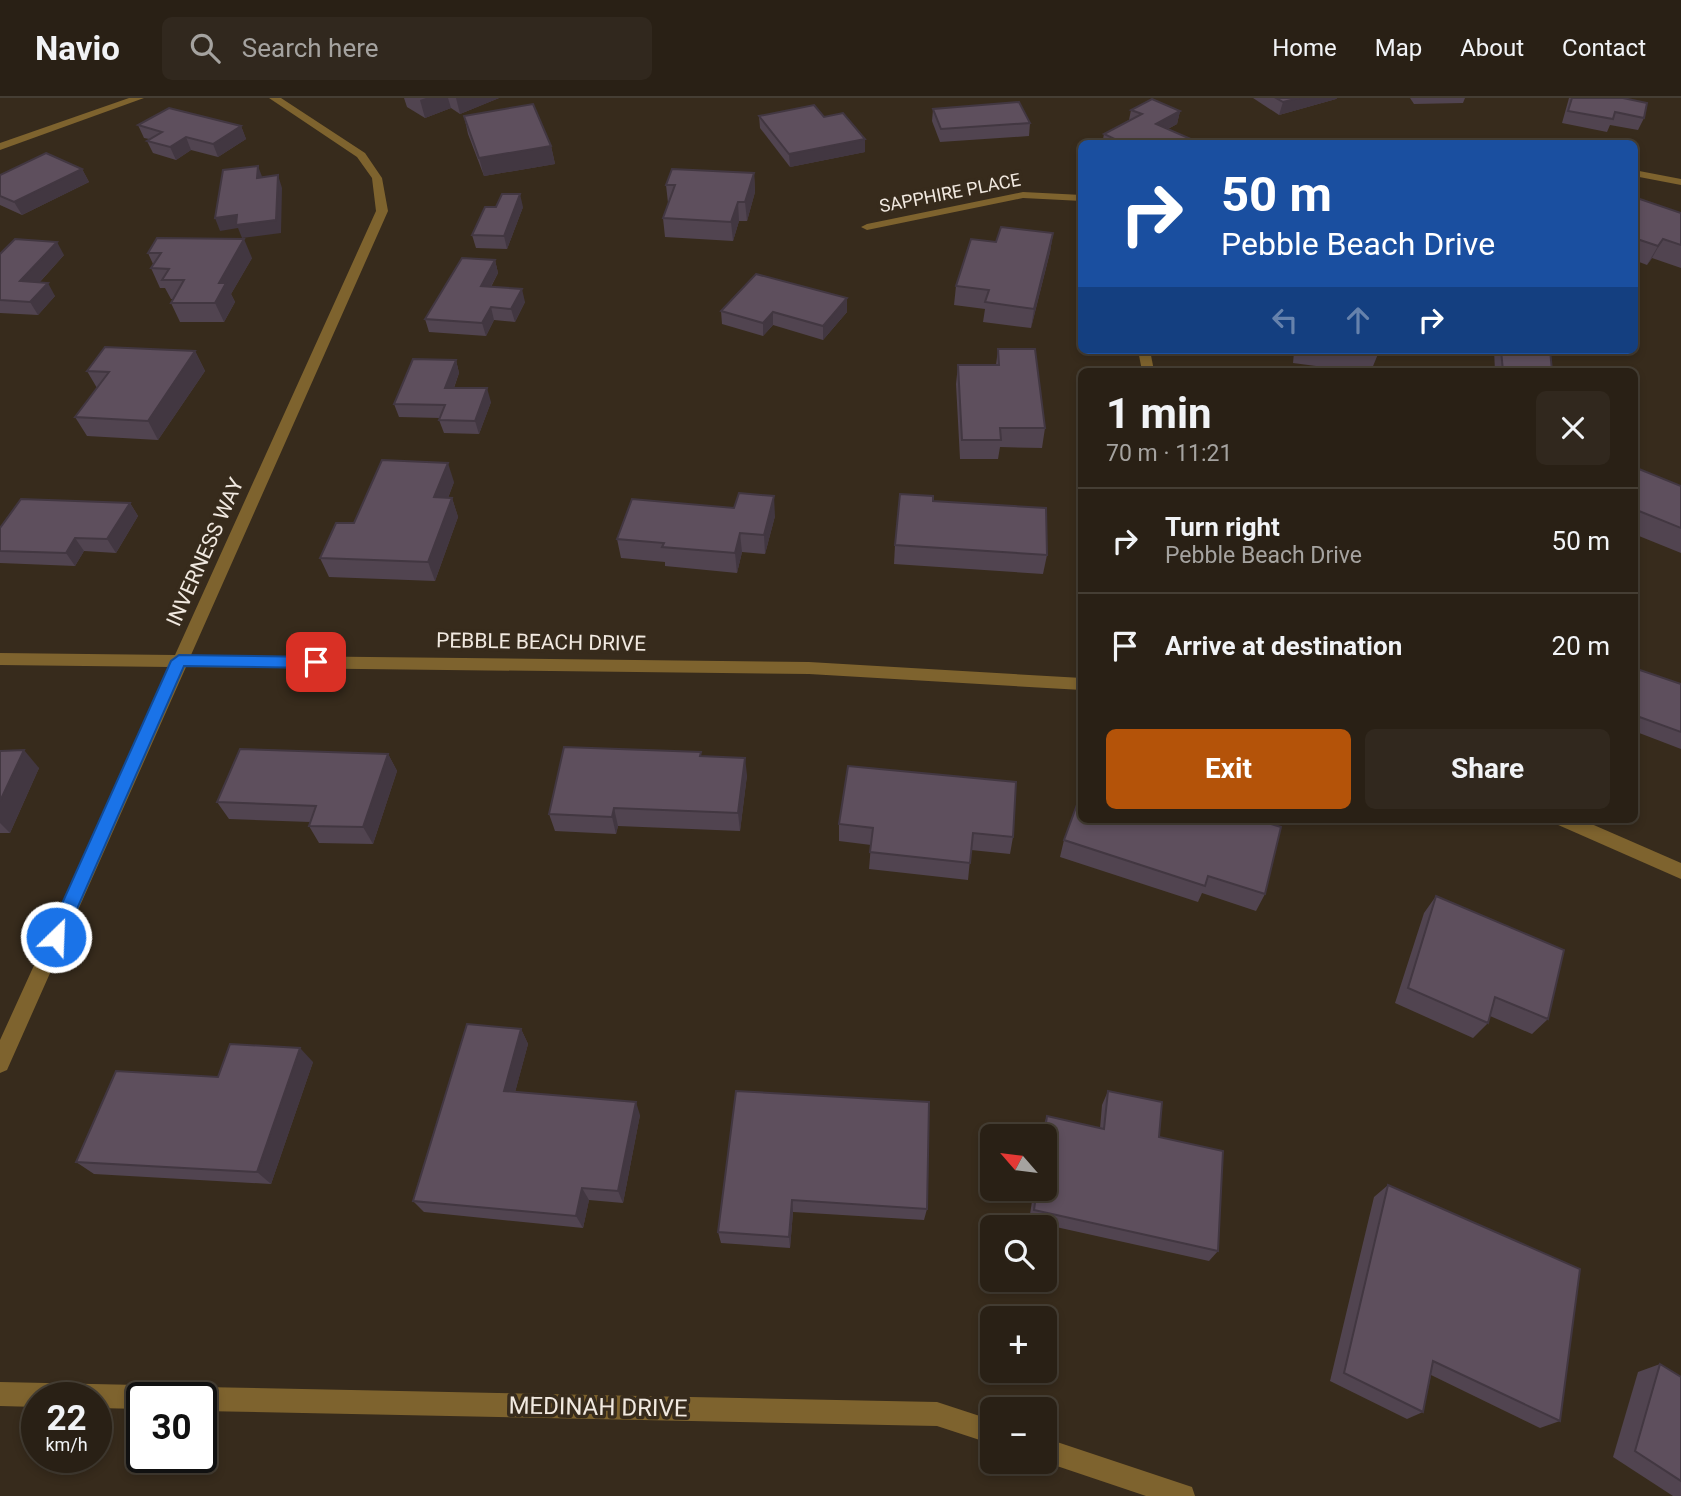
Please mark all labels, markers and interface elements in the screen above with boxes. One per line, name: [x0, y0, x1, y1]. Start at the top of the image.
search box: [162, 17, 652, 80]
text: Navio: [35, 29, 120, 68]
icon: search: [186, 29, 224, 67]
text: Search here: [242, 33, 379, 63]
text: Home: [1272, 34, 1337, 62]
text: Map: [1375, 34, 1422, 62]
text: About: [1460, 34, 1524, 62]
text: Contact: [1562, 34, 1646, 62]
text: 50 m: [1221, 166, 1332, 223]
icon: right: [1106, 168, 1197, 259]
street label: SAPPHIRE PLACE: [877, 169, 1022, 217]
text: Pebble Beach Drive: [1221, 225, 1495, 263]
icon: left: [1266, 301, 1304, 339]
icon: ahead: [1339, 301, 1377, 339]
icon: right: [1412, 301, 1450, 339]
text: 1 min: [1106, 389, 1212, 438]
button: close: [1536, 391, 1610, 465]
text: 70 m · 11:21: [1106, 440, 1232, 467]
street label: INVERNESS WAY: [162, 474, 249, 630]
text: Turn right: [1165, 512, 1280, 542]
icon: right: [1106, 522, 1144, 560]
text: 50 m: [1552, 526, 1610, 556]
text: Pebble Beach Drive: [1165, 542, 1362, 569]
icon: arrive: [1106, 627, 1144, 665]
street label: PEBBLE BEACH DRIVE: [436, 628, 646, 656]
text: Arrive at destination: [1165, 631, 1402, 661]
text: 20 m: [1552, 631, 1610, 661]
pin: [286, 632, 346, 692]
icon: arrive: [297, 643, 335, 681]
button: Exit: [1106, 729, 1351, 809]
button: Share: [1365, 729, 1610, 809]
position arrow: [19, 900, 93, 974]
north arrow: [980, 1124, 1057, 1200]
map controls: [980, 1124, 1057, 1474]
button: search: [980, 1215, 1057, 1292]
button: +: [980, 1306, 1057, 1383]
speed limit sign: 30: [126, 1382, 217, 1473]
street label: MEDINAH DRIVE: [508, 1391, 688, 1423]
button: −: [980, 1397, 1057, 1474]
text: 22: [46, 1398, 87, 1439]
text: km/h: [45, 1434, 88, 1455]

